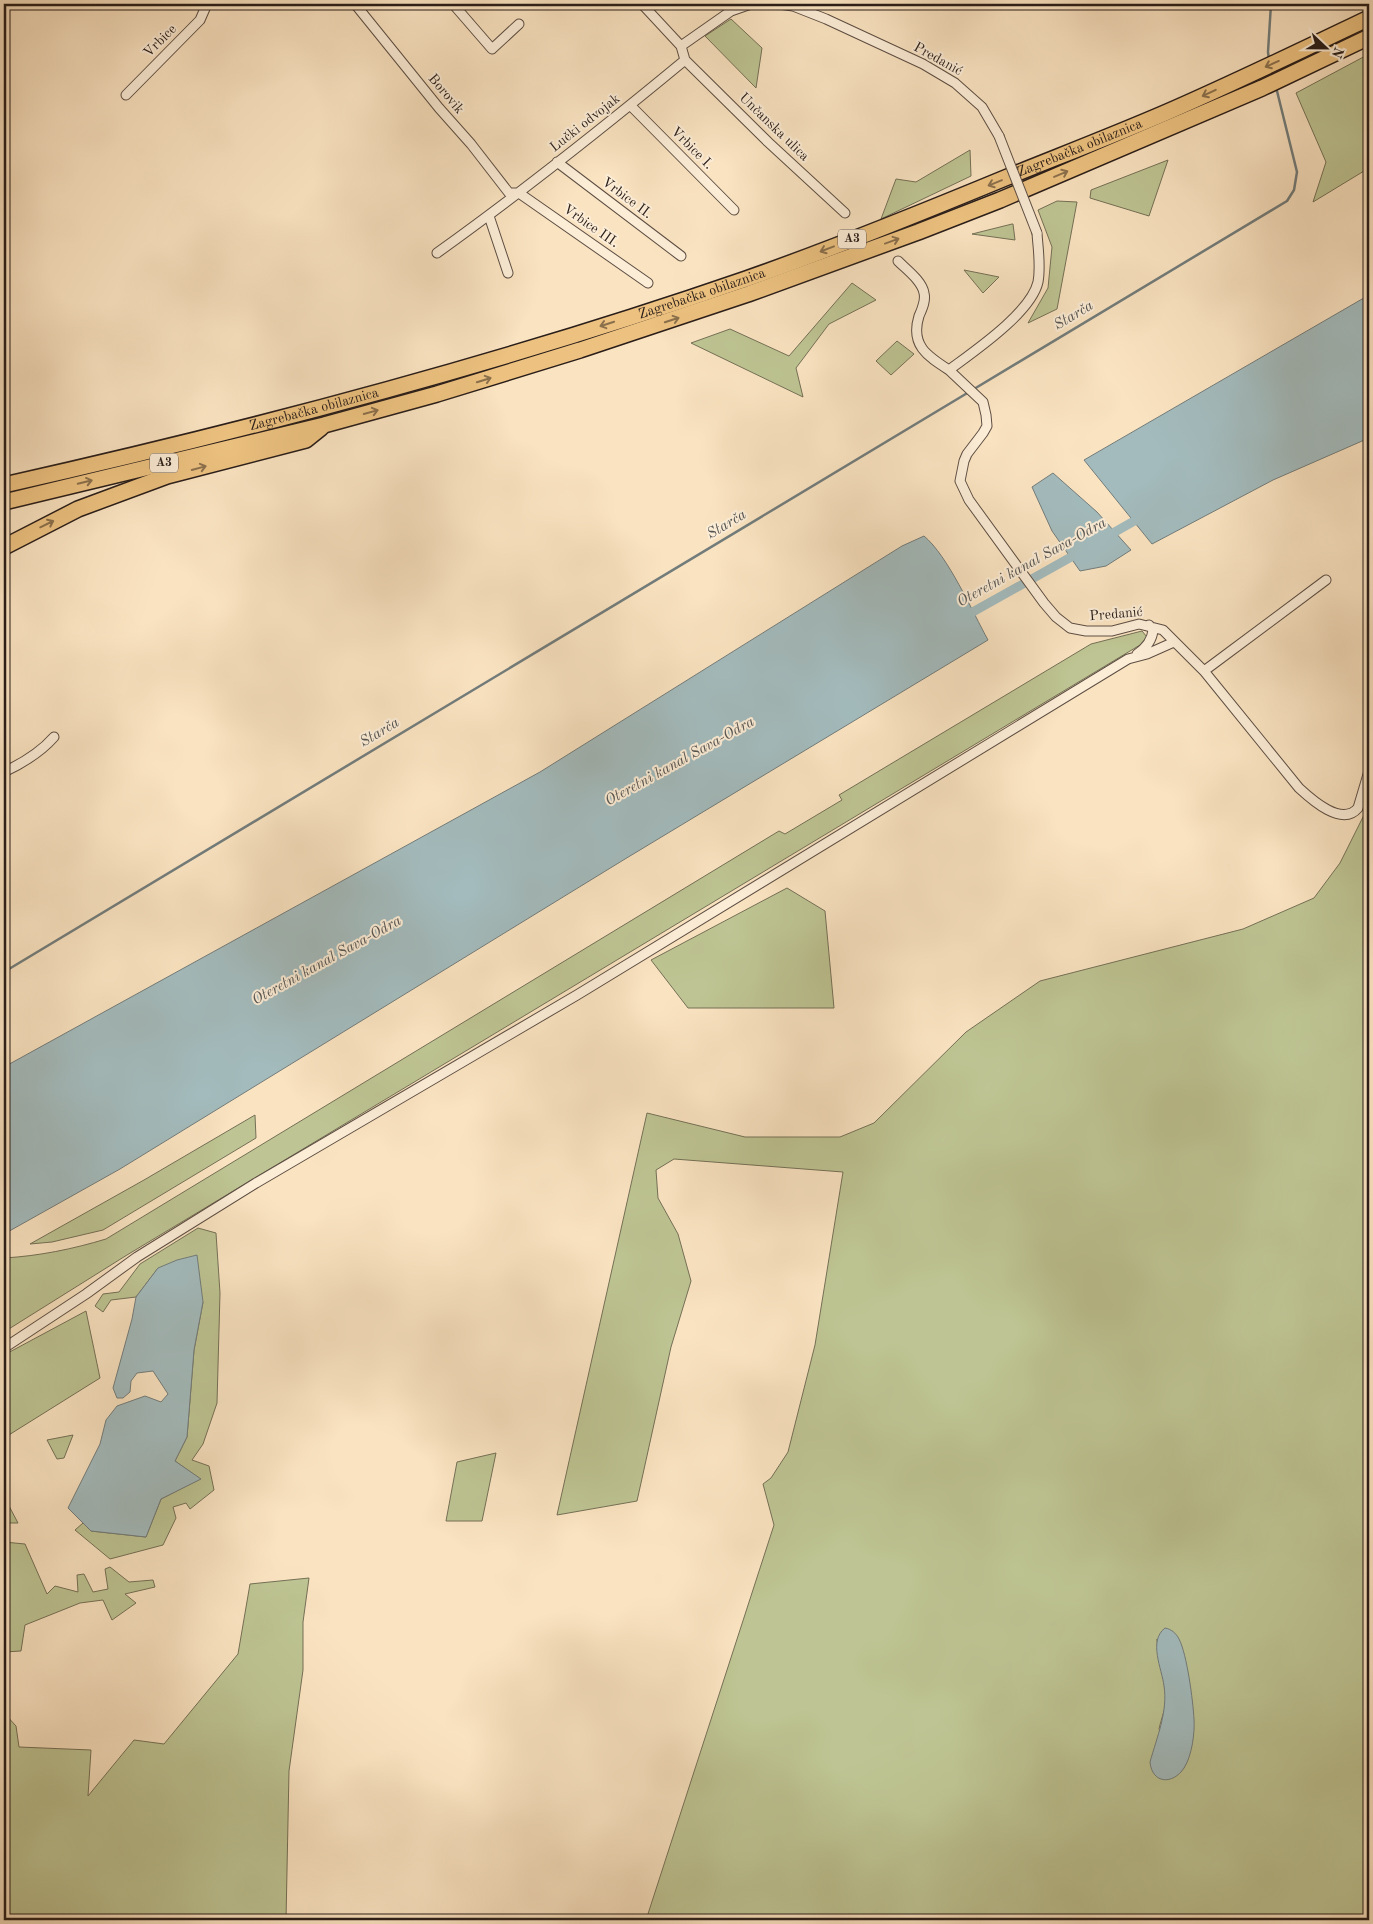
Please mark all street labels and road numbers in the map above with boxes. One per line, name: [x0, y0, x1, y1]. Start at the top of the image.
street label: Vrbice: [141, 22, 179, 60]
street label: Predanić: [911, 40, 965, 78]
street label: Borovik: [425, 71, 467, 117]
street label: Unčanska ulica: [736, 90, 812, 164]
street label: Lučki odvojak: [547, 91, 623, 155]
street label: Zagrebačka obilaznica: [1015, 116, 1144, 179]
street label: Vrbice I.: [668, 124, 716, 172]
street label: Vrbice II.: [599, 175, 655, 221]
street label: Vrbice III.: [561, 202, 621, 250]
road number: A3: [838, 230, 866, 248]
street label: Zagrebačka obilaznica: [637, 266, 767, 321]
street label: Zagrebačka obilaznica: [248, 386, 380, 433]
road number: A3: [150, 453, 178, 472]
street label: Predanić: [1089, 605, 1143, 623]

